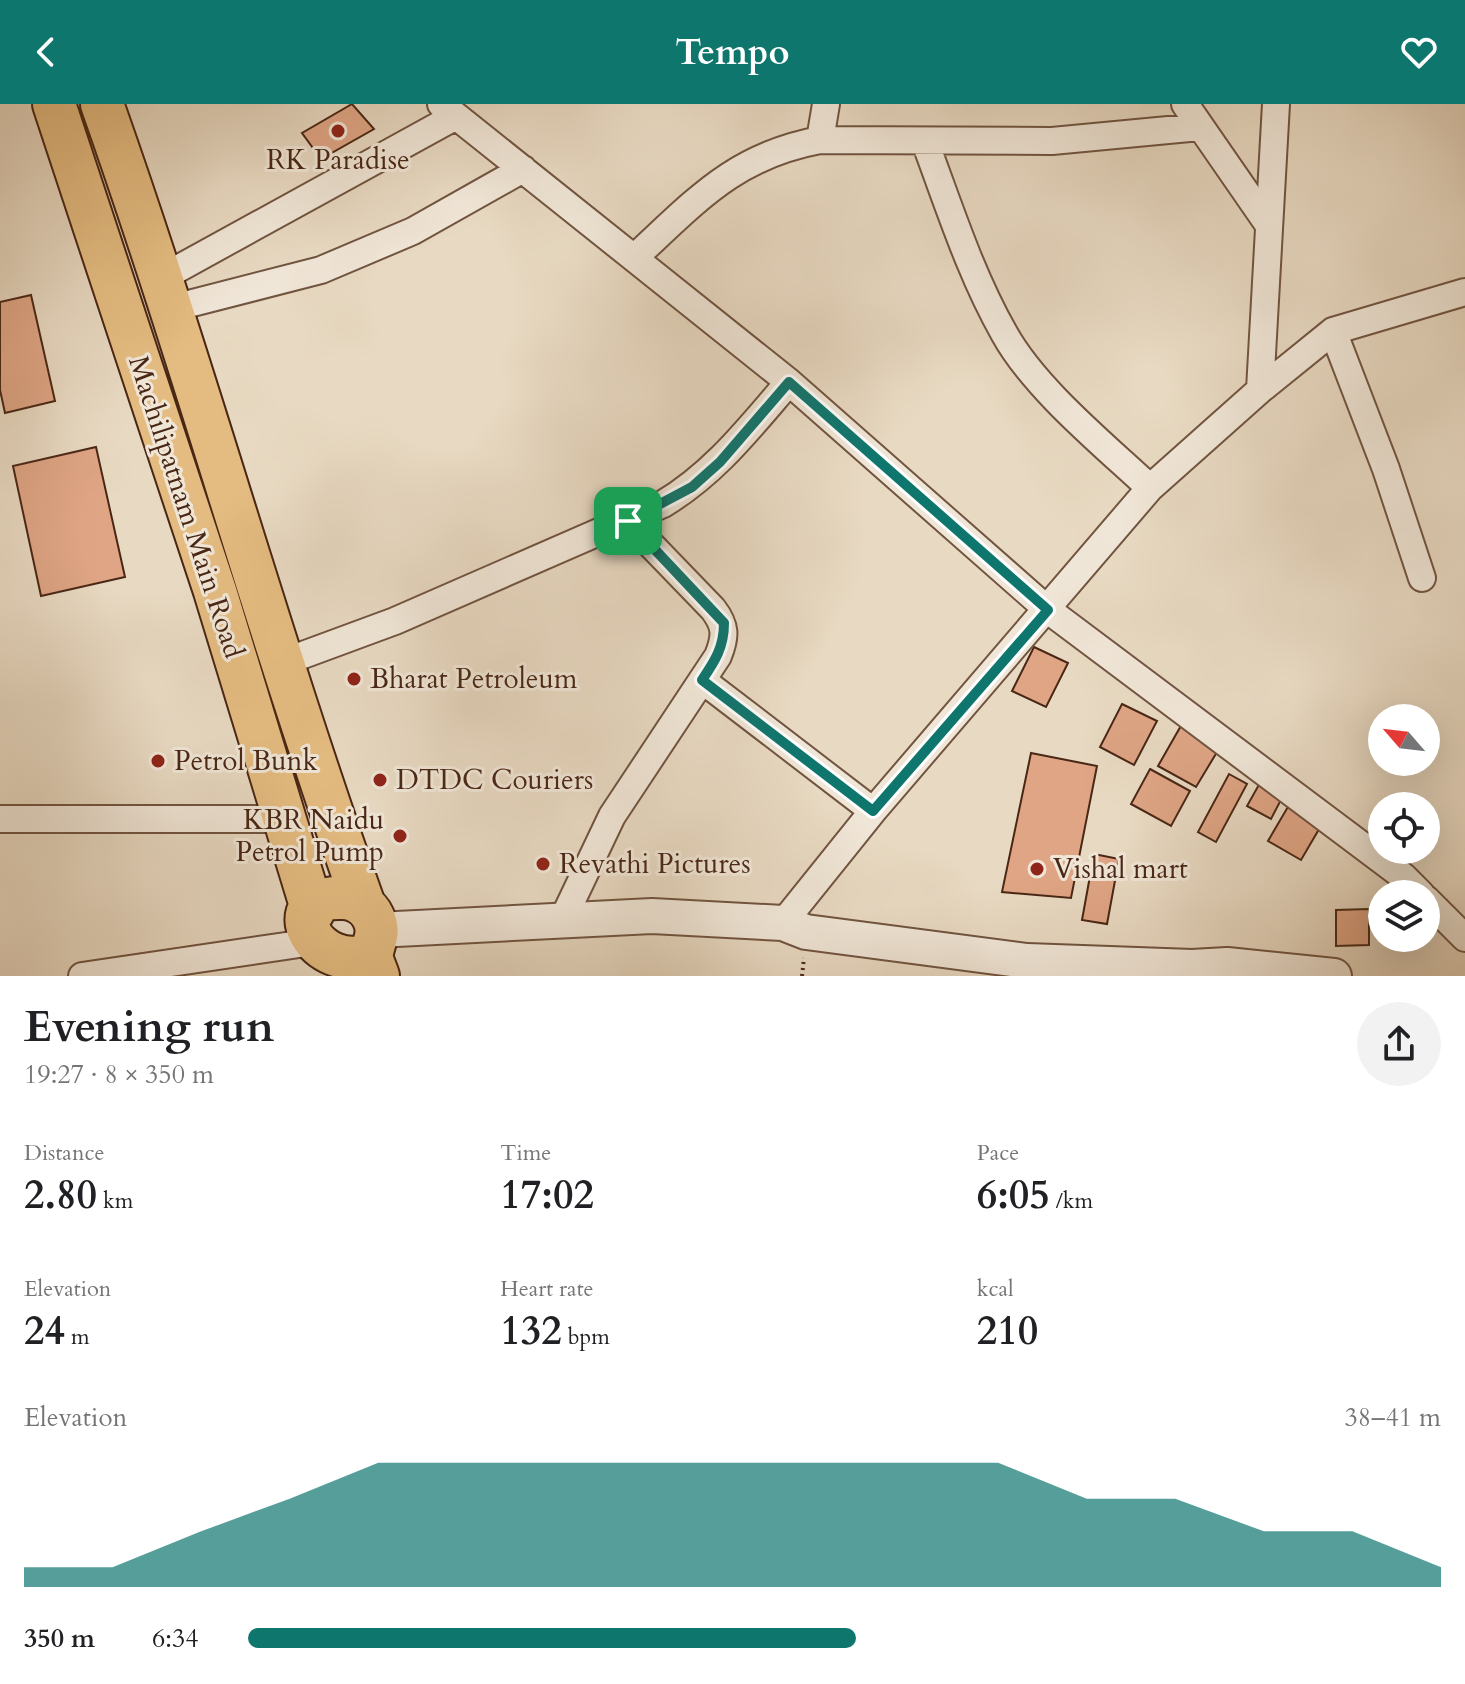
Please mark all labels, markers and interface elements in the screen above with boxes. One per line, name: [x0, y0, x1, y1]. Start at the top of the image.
text: Tempo: [675, 28, 790, 77]
icon: back: [24, 30, 68, 74]
icon: heart: [1397, 30, 1441, 74]
marker: RK Paradise: [329, 122, 347, 140]
place label: RK Paradise: [266, 141, 410, 179]
street label: Machilipatnam Main Road: [119, 351, 253, 663]
pin: [594, 487, 662, 555]
icon: arrive: [606, 499, 650, 543]
place label: Bharat Petroleum: [370, 660, 578, 698]
marker: Bharat Petroleum: [345, 670, 363, 688]
north arrow: [1368, 704, 1440, 776]
map controls: [1368, 704, 1440, 952]
place label: Petrol Bunk: [174, 742, 317, 780]
marker: Petrol Bunk: [149, 752, 167, 770]
place label: DTDC Couriers: [396, 761, 593, 799]
marker: DTDC Couriers: [371, 771, 389, 789]
button: locate: [1368, 792, 1440, 864]
place label: KBR Naidu Petrol Pump: [235, 801, 384, 871]
marker: KBR Naidu Petrol Pump: [391, 827, 409, 845]
place label: Revathi Pictures: [559, 845, 751, 883]
place label: Vishal mart: [1053, 850, 1188, 888]
marker: Revathi Pictures: [534, 855, 552, 873]
marker: Vishal mart: [1028, 860, 1046, 878]
button: layers: [1368, 880, 1440, 952]
text: Evening run: [24, 997, 274, 1057]
button: share: [1357, 1002, 1441, 1086]
text: 19:27 · 8 × 350 m: [24, 1057, 214, 1092]
text: Distance: [24, 1138, 104, 1168]
text: Time: [500, 1138, 551, 1168]
text: Pace: [977, 1138, 1019, 1168]
text: 2.80: [24, 1168, 97, 1223]
text: 17:02: [500, 1168, 594, 1223]
text: 6:05: [977, 1168, 1050, 1223]
text: km: [97, 1186, 133, 1216]
text: /km: [1050, 1186, 1093, 1216]
text: Elevation: [24, 1274, 111, 1304]
text: Heart rate: [500, 1274, 594, 1304]
text: kcal: [977, 1274, 1014, 1304]
text: 24: [24, 1304, 65, 1359]
text: 132: [500, 1304, 562, 1359]
text: 210: [977, 1304, 1038, 1359]
text: m: [65, 1322, 90, 1352]
text: bpm: [562, 1322, 610, 1352]
text: Elevation: [24, 1400, 127, 1435]
text: 38–41 m: [1344, 1400, 1441, 1435]
text: 350 m: [24, 1621, 95, 1656]
text: 6:34: [152, 1621, 199, 1656]

